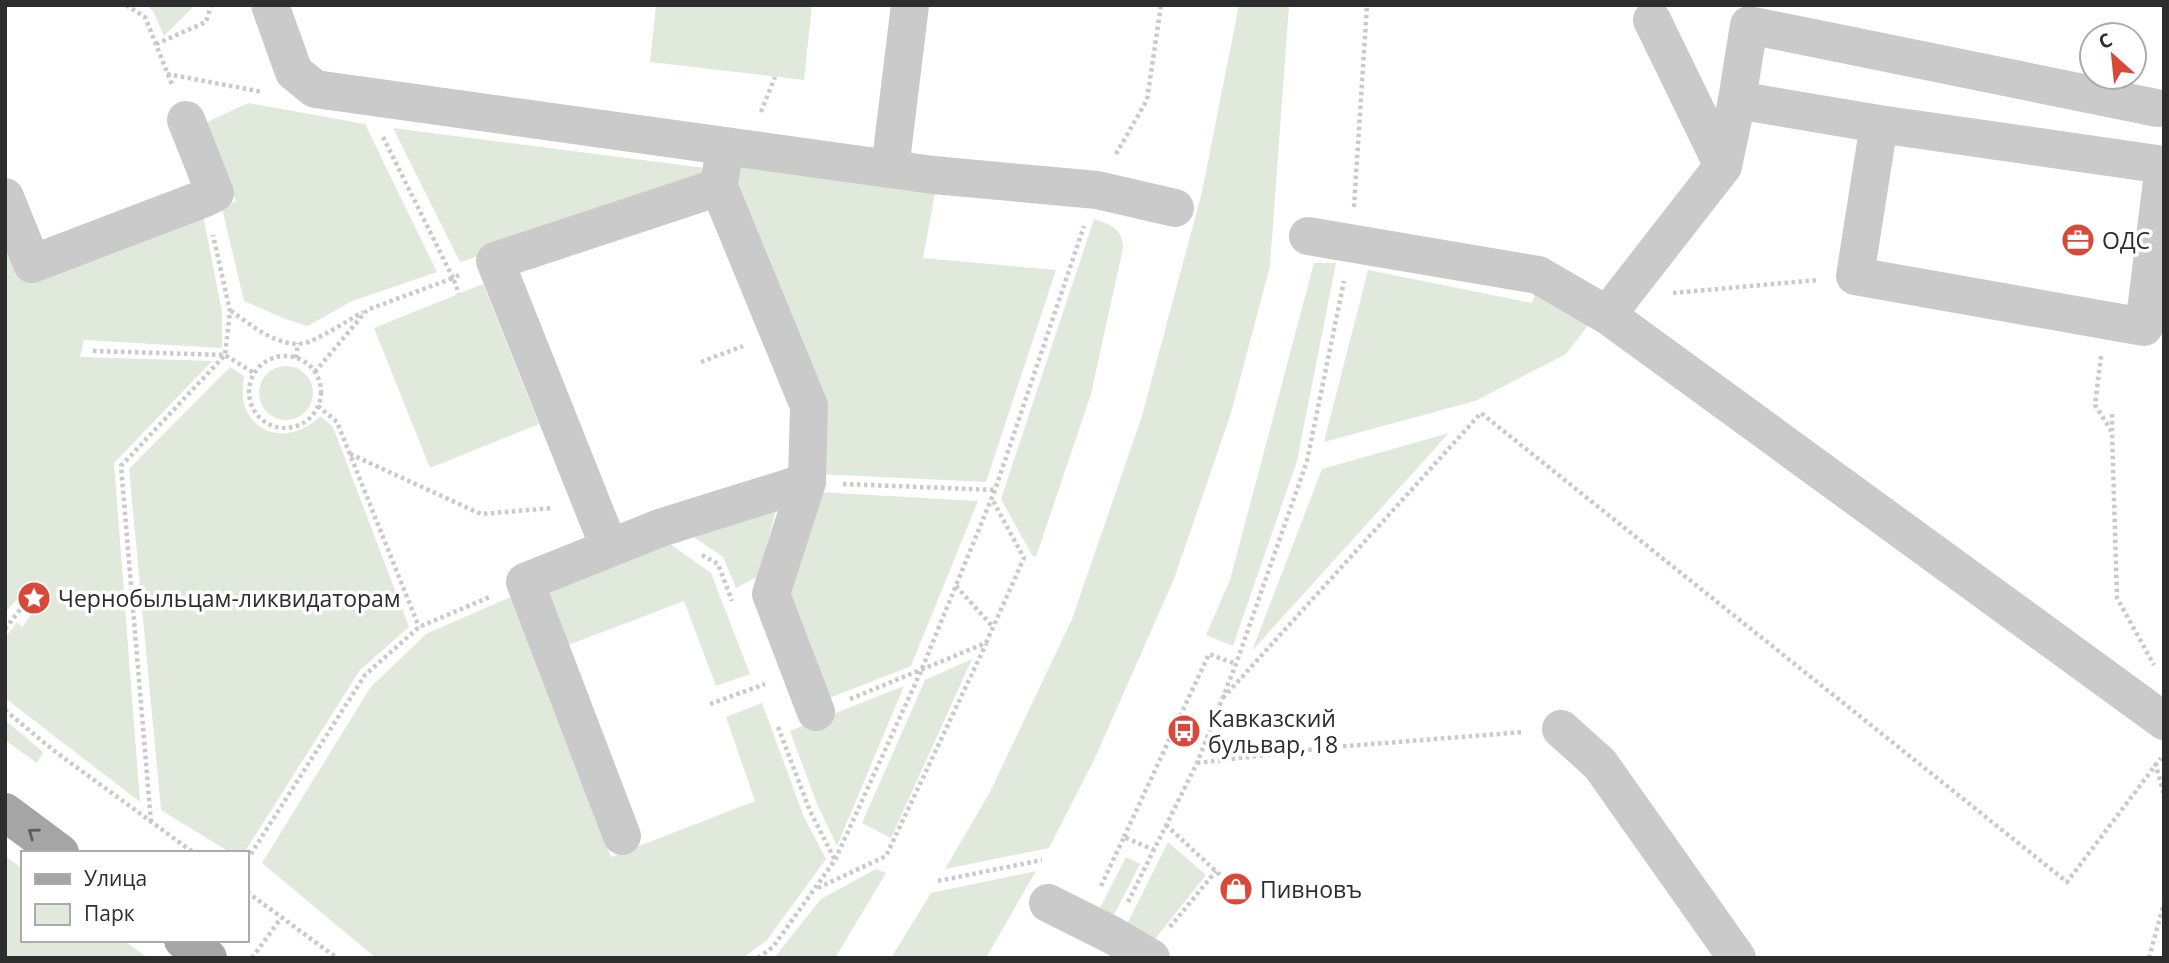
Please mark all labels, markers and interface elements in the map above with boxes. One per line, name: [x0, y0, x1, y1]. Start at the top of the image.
north arrow: [2078, 21, 2148, 91]
text: С: [2094, 27, 2117, 55]
office icon: ОДС: [2059, 221, 2097, 259]
place label: ОДС: [2102, 224, 2150, 256]
place icon: Чернобыльцам-ликвидаторам: [15, 579, 53, 617]
place label: Чернобыльцам-ликвидаторам: [58, 582, 401, 614]
place label: Кавказский бульвар, 18: [1208, 702, 1338, 760]
bus stop icon: Кавказский бульвар, 18: [1165, 712, 1203, 750]
one-way arrow: [28, 828, 41, 841]
legend: [21, 851, 248, 942]
text: Улица: [84, 864, 147, 892]
shop icon: Пивновъ: [1217, 870, 1255, 908]
place label: Пивновъ: [1260, 873, 1362, 905]
text: Парк: [84, 899, 135, 927]

